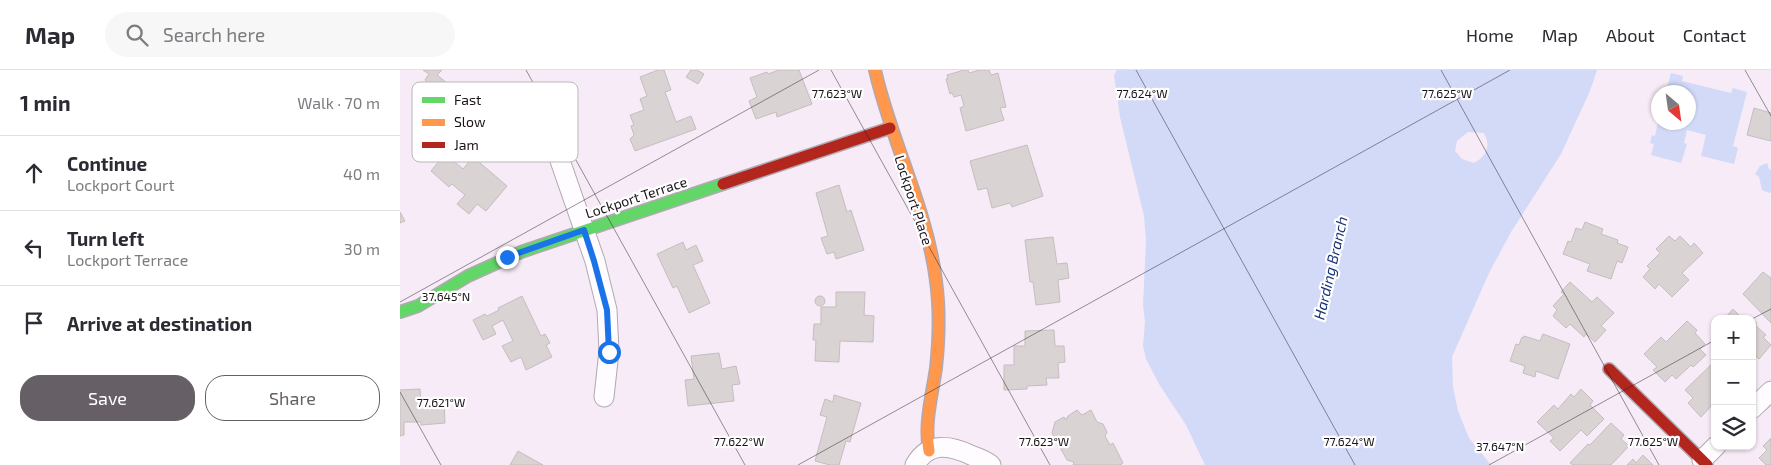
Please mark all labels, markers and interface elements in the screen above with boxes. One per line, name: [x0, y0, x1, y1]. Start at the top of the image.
search box: [105, 12, 455, 57]
text: Map: [25, 20, 75, 49]
icon: search: [123, 21, 151, 49]
text: Search here: [163, 23, 265, 46]
text: Home: [1466, 24, 1514, 46]
text: Map: [1542, 24, 1578, 46]
text: About: [1606, 24, 1655, 46]
text: Contact: [1683, 24, 1746, 46]
legend: [412, 82, 578, 162]
north arrow: [1651, 85, 1696, 130]
text: 77.623°W: [812, 86, 862, 100]
text: 77.624°W: [1116, 86, 1168, 100]
text: 77.625°W: [1422, 86, 1472, 100]
text: 1 min: [20, 90, 71, 115]
text: Fast: [454, 91, 481, 108]
text: Walk · 70 m: [297, 93, 380, 112]
text: Slow: [454, 113, 486, 130]
text: Jam: [454, 136, 479, 153]
text: Continue: [67, 152, 147, 175]
street label: Lockport Place: [891, 153, 937, 247]
icon: ahead: [20, 159, 48, 187]
text: 40 m: [343, 164, 380, 183]
street label: Lockport Terrace: [583, 173, 689, 221]
text: Lockport Court: [67, 175, 175, 194]
water label: Harding Branch: [1309, 215, 1351, 321]
text: Turn left: [67, 227, 144, 250]
icon: left: [20, 234, 48, 262]
text: 30 m: [344, 239, 380, 258]
route end: [496, 246, 519, 269]
text: Lockport Terrace: [67, 250, 188, 269]
text: 37.645°N: [422, 289, 470, 303]
icon: arrive: [20, 309, 48, 337]
text: Arrive at destination: [67, 312, 252, 335]
map controls: [1711, 315, 1756, 450]
button: +: [1711, 315, 1756, 360]
route start: [598, 341, 621, 364]
button: −: [1711, 360, 1756, 405]
button: Save: [20, 375, 195, 421]
button: Share: [205, 375, 380, 421]
text: 77.621°W: [417, 395, 465, 409]
button: layers: [1711, 405, 1756, 450]
text: 77.622°W: [714, 434, 764, 448]
text: 77.623°W: [1019, 434, 1069, 448]
text: 77.624°W: [1323, 434, 1375, 448]
text: 77.625°W: [1628, 434, 1678, 448]
text: 37.647°N: [1476, 439, 1524, 453]

